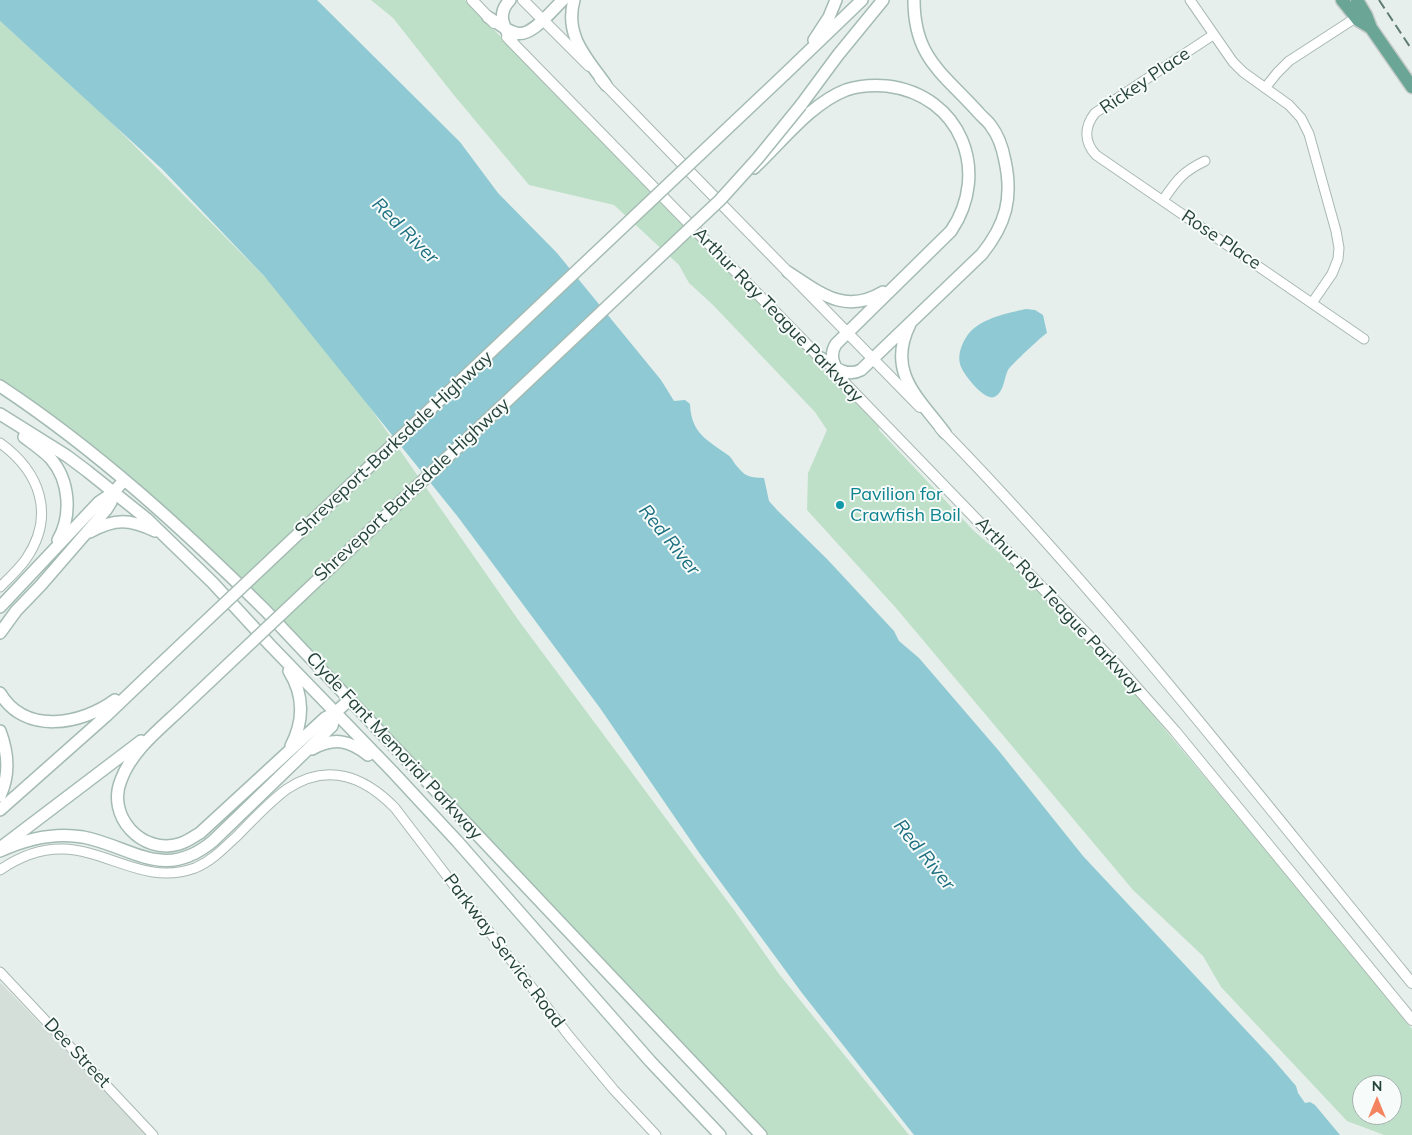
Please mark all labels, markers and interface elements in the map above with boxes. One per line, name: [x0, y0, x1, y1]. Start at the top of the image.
street label: Rickey Place: [1096, 43, 1194, 119]
water label: Red River: [367, 193, 443, 269]
street label: Rose Place: [1177, 206, 1265, 274]
street label: Arthur Ray Teague Parkway: [689, 223, 867, 407]
street label: Shreveport-Barksdale Highway: [291, 347, 497, 541]
street label: Shreveport Barksdale Highway: [310, 394, 514, 586]
place label: Pavilion for Crawfish Boil: [850, 484, 961, 526]
marker: Pavilion for Crawfish Boil: [834, 499, 846, 511]
water label: Red River: [634, 500, 704, 580]
street label: Arthur Ray Teague Parkway: [971, 513, 1147, 699]
street label: Clyde Fant Memorial Parkway: [301, 648, 487, 844]
water label: Red River: [889, 815, 959, 895]
street label: Parkway Service Road: [439, 870, 569, 1032]
street label: Dee Street: [39, 1014, 115, 1092]
north arrow: [1352, 1075, 1402, 1125]
text: N: [1372, 1077, 1382, 1095]

